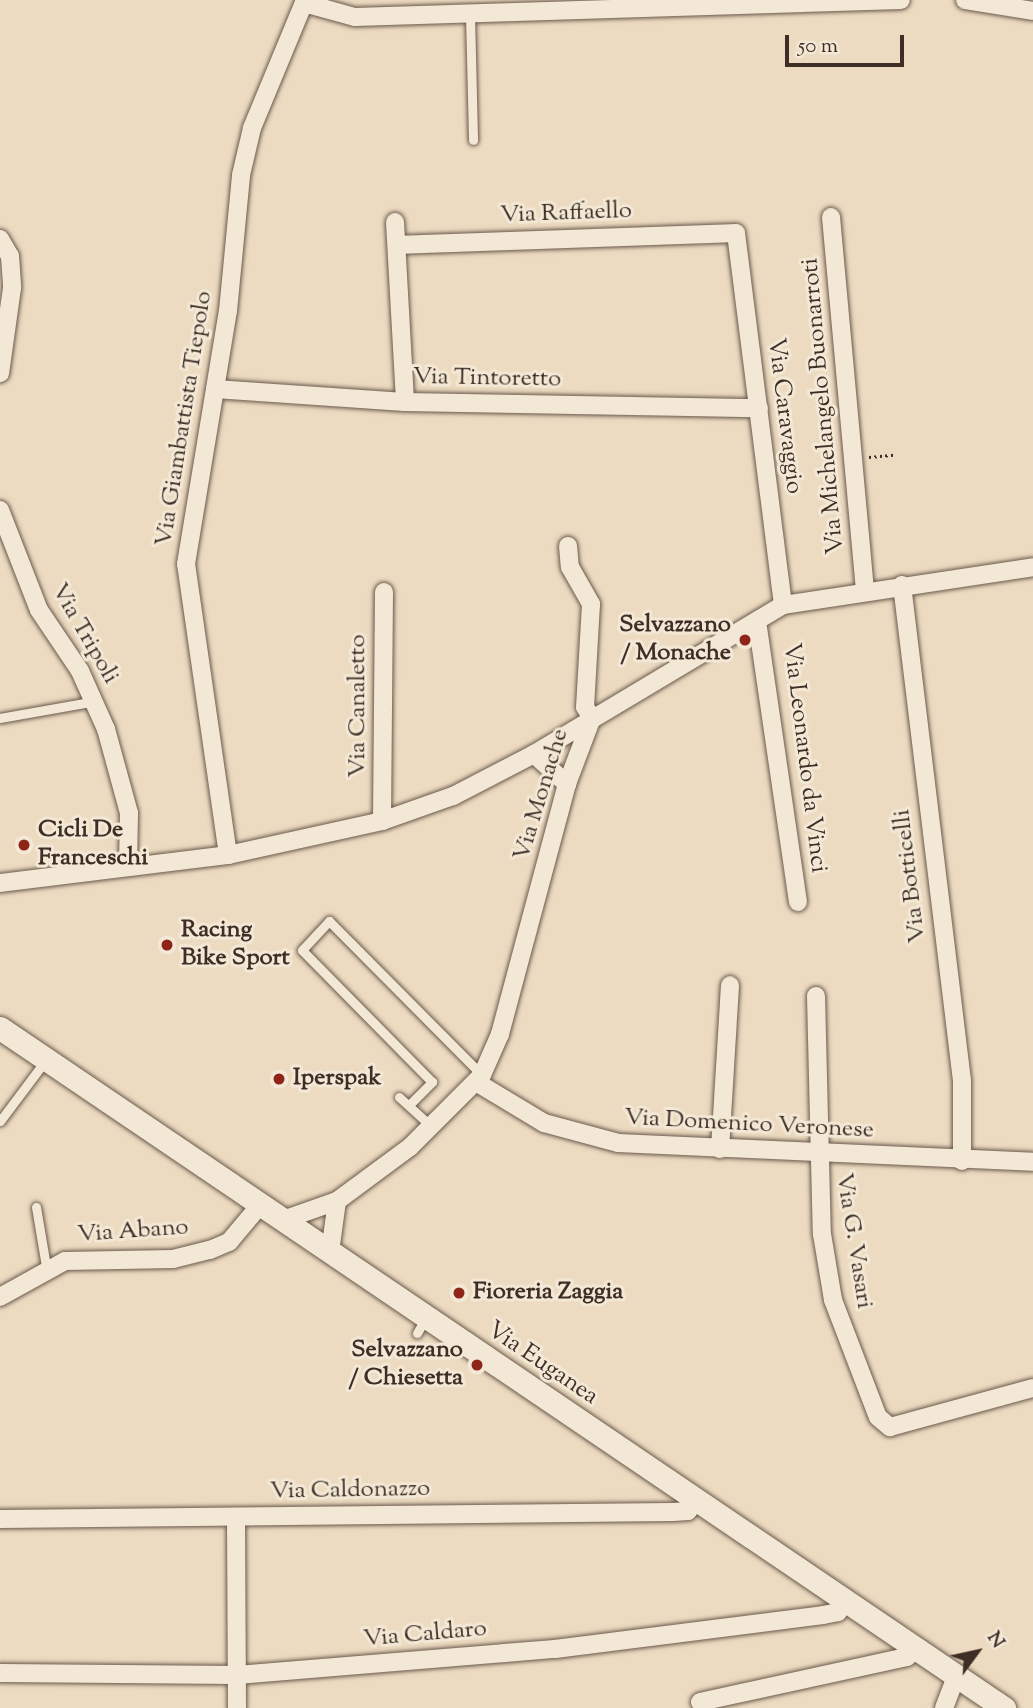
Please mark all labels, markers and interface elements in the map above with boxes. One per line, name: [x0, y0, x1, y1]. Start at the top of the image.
scale bar: [788, 21, 907, 65]
text: 50 m: [798, 32, 838, 62]
street label: Via Raffaello: [500, 197, 632, 231]
street label: Via Michelangelo Buonarroti: [797, 257, 851, 555]
street label: Via Giambattista Tiepolo: [151, 289, 219, 549]
street label: Via Caravaggio: [760, 336, 808, 496]
street label: Via Tintoretto: [413, 363, 561, 395]
street label: Via Tripoli: [44, 579, 124, 689]
place label: Selvazzano / Monache: [619, 612, 731, 668]
marker: Selvazzano / Monache: [737, 632, 753, 648]
street label: Via Canaletto: [345, 634, 373, 778]
street label: Via Leonardo da Vinci: [776, 641, 832, 875]
street label: Via Monache: [508, 726, 576, 864]
street label: Via Botticelli: [889, 808, 933, 944]
place label: Cicli De Franceschi: [38, 817, 148, 873]
marker: Cicli De Franceschi: [16, 837, 32, 853]
place label: Racing Bike Sport: [181, 917, 290, 973]
marker: Racing Bike Sport: [159, 937, 175, 953]
place label: Iperspak: [293, 1065, 381, 1093]
marker: Iperspak: [271, 1071, 287, 1087]
street label: Via Domenico Veronese: [623, 1104, 875, 1146]
street label: Via G. Vasari: [828, 1171, 878, 1311]
street label: Via Abano: [76, 1214, 190, 1250]
place label: Fioreria Zaggia: [473, 1279, 623, 1307]
marker: Fioreria Zaggia: [451, 1285, 467, 1301]
street label: Via Euganea: [481, 1316, 603, 1412]
place label: Selvazzano / Chiesetta: [349, 1337, 463, 1393]
marker: Selvazzano / Chiesetta: [469, 1357, 485, 1373]
street label: Via Caldonazzo: [270, 1475, 430, 1507]
street label: Via Caldaro: [362, 1615, 488, 1655]
north arrow: [942, 1617, 1012, 1687]
text: N: [980, 1627, 1010, 1654]

